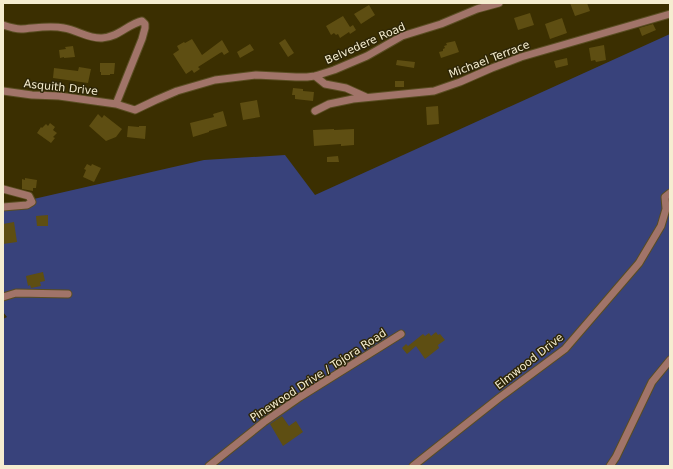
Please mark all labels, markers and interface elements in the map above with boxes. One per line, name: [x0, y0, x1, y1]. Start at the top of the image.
street label: Belvedere Road: [323, 20, 407, 67]
street label: Michael Terrace: [447, 38, 532, 81]
street label: Asquith Drive: [23, 77, 99, 98]
street label: Pinewood Drive / Tojora Road: [248, 326, 389, 424]
street label: Elmwood Drive: [493, 331, 566, 392]

